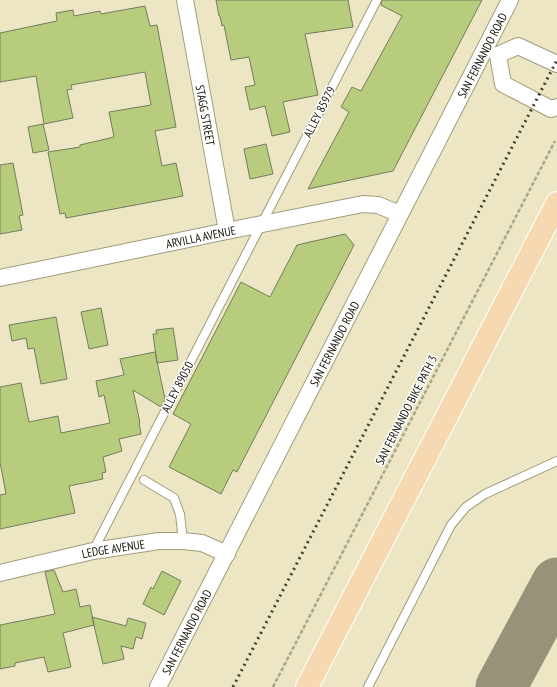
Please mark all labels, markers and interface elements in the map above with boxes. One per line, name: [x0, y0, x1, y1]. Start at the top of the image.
street label: SAN FERNANDO ROAD: [454, 10, 510, 100]
street label: STAGG STREET: [193, 83, 219, 147]
street label: ALLEY 85979: [300, 84, 338, 140]
street label: ARVILLA AVENUE: [165, 222, 237, 251]
street label: SAN FERNANDO ROAD: [306, 298, 362, 389]
street label: SAN FERNANDO BIKE PATH 3: [372, 353, 440, 467]
street label: ALLEY 89050: [158, 359, 196, 415]
street label: LEDGE AVENUE: [80, 536, 146, 561]
street label: SAN FERNANDO ROAD: [158, 587, 214, 677]

